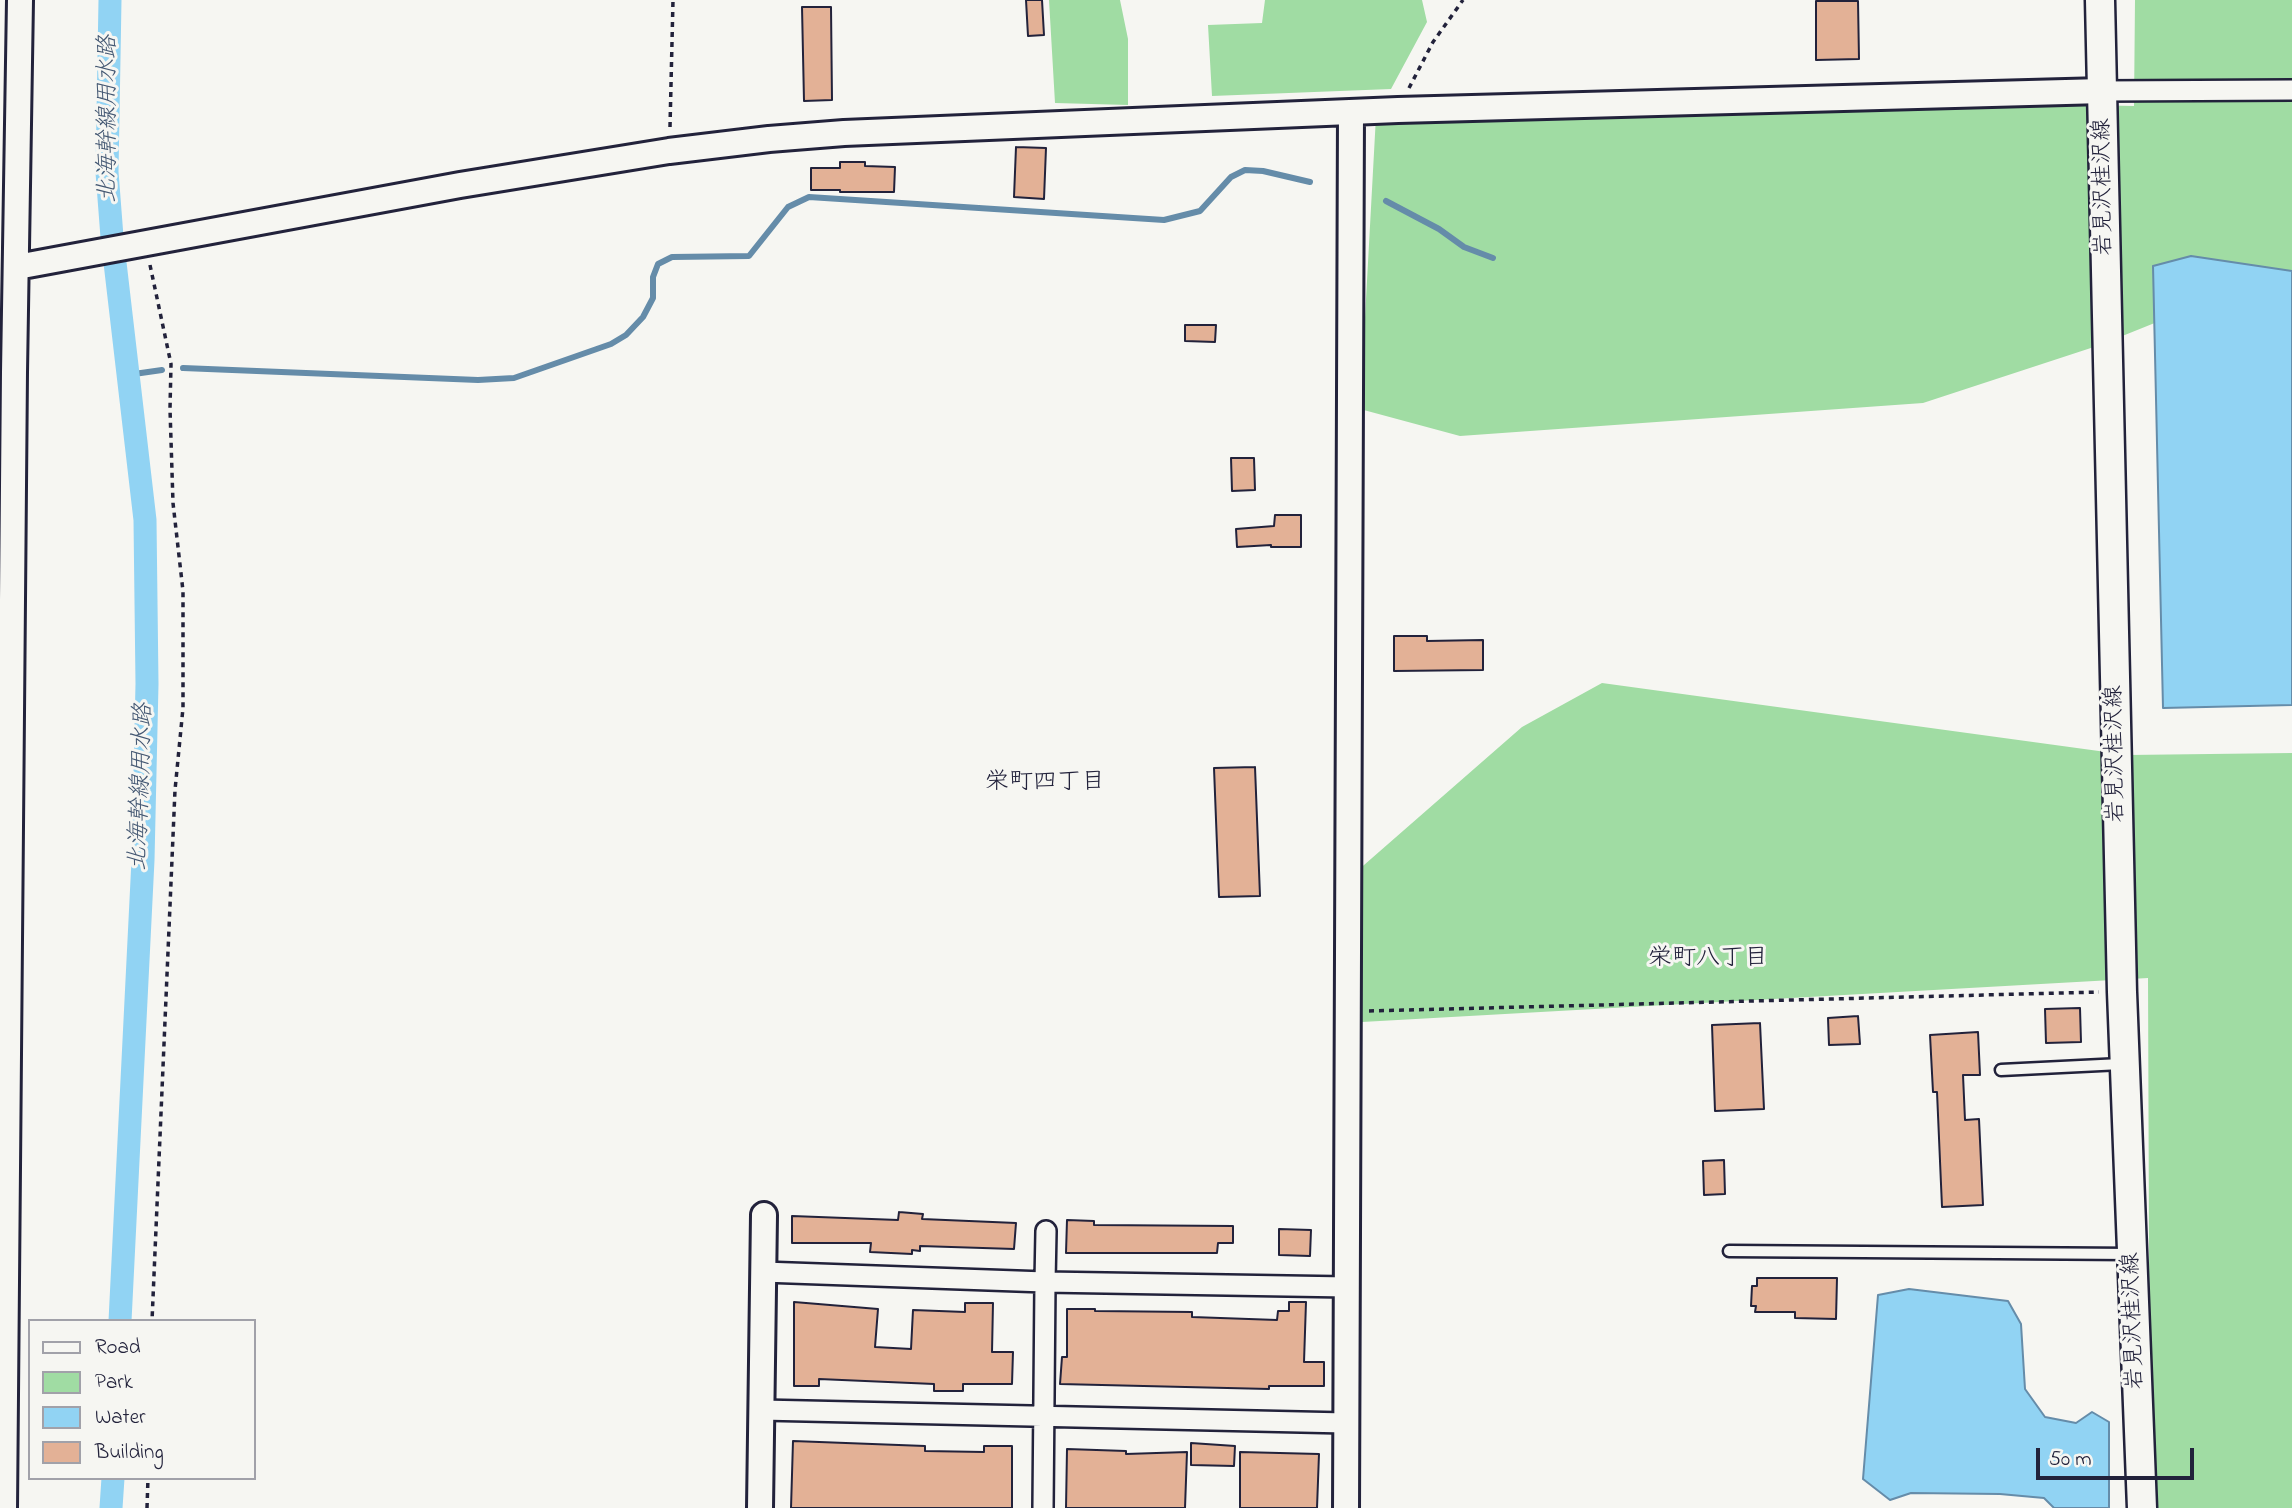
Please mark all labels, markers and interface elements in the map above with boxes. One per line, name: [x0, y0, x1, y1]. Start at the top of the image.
water label: 北海幹線用水路: [96, 35, 124, 203]
street label: 岩見沢桂沢線: [2090, 118, 2120, 256]
street label: 岩見沢桂沢線: [2102, 685, 2132, 823]
water label: 北海幹線用水路: [126, 703, 160, 871]
district label: 栄町四丁目: [985, 770, 1105, 798]
district label: 栄町八丁目: [1648, 946, 1768, 974]
street label: 岩見沢桂沢線: [2119, 1252, 2151, 1390]
legend: [28, 1319, 256, 1480]
text: Road: [95, 1333, 141, 1363]
text: Park: [95, 1368, 133, 1398]
text: Water: [95, 1403, 146, 1433]
scale bar: [2040, 1434, 2198, 1478]
text: Building: [95, 1438, 164, 1468]
text: 50 m: [2049, 1445, 2092, 1475]

